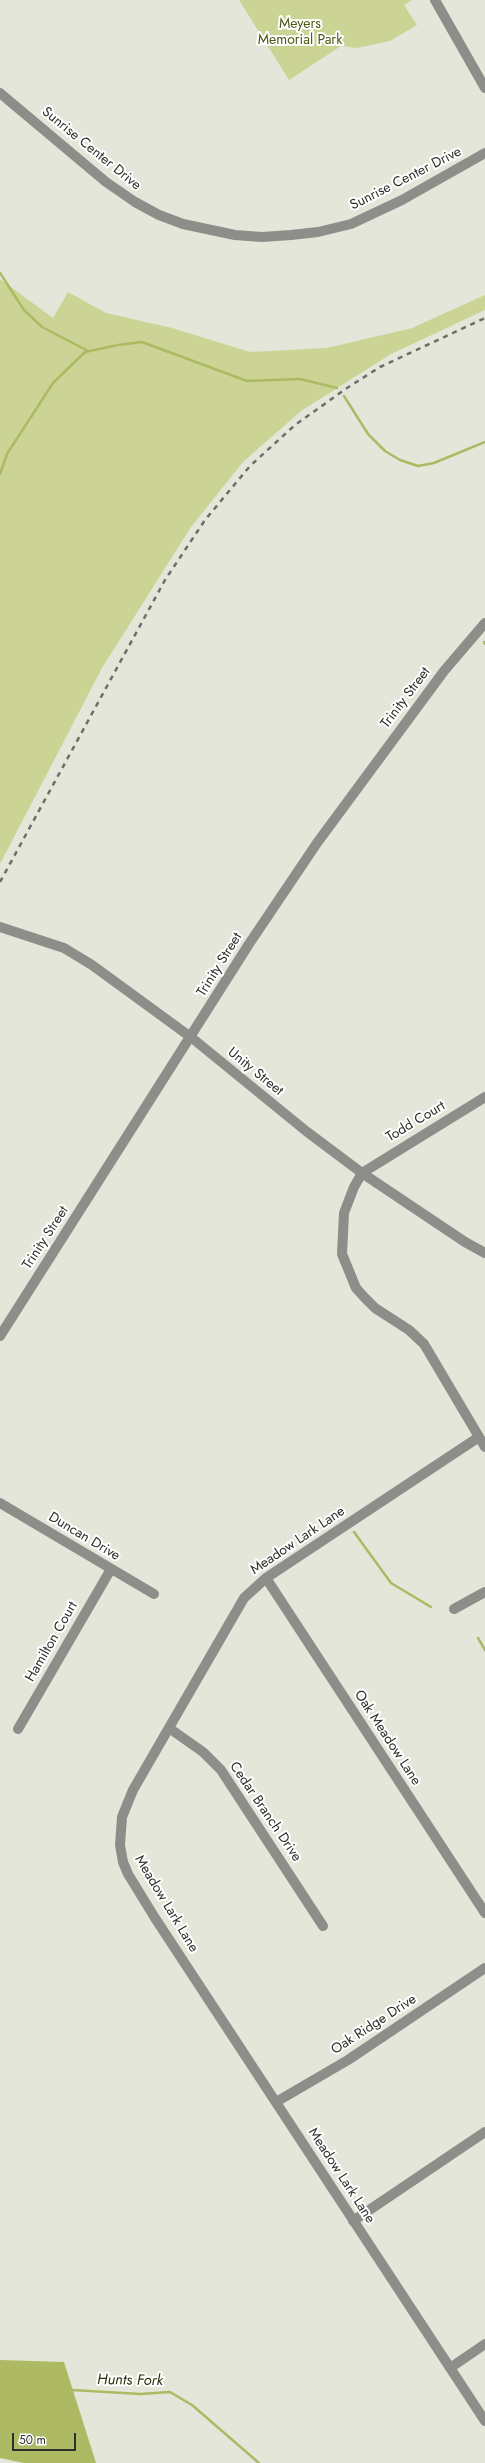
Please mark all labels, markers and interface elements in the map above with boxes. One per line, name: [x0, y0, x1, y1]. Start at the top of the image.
park label: Meyers Memorial Park: [258, 17, 342, 50]
street label: Sunrise Center Drive: [38, 104, 144, 194]
street label: Sunrise Center Drive: [348, 144, 464, 214]
street label: Trinity Street: [378, 664, 434, 732]
street label: Trinity Street: [194, 930, 246, 1000]
street label: Unity Street: [224, 1044, 286, 1100]
street label: Todd Court: [384, 1098, 448, 1146]
street label: Trinity Street: [19, 1203, 73, 1273]
street label: Meadow Lark Lane: [248, 1503, 348, 1579]
street label: Duncan Drive: [45, 1509, 123, 1565]
street label: Hamilton Court: [22, 1599, 82, 1685]
street label: Oak Meadow Lane: [350, 1687, 424, 1789]
street label: Cedar Branch Drive: [225, 1759, 305, 1865]
street label: Meadow Lark Lane: [130, 1852, 202, 1956]
street label: Oak Ridge Drive: [328, 1991, 420, 2059]
street label: Meadow Lark Lane: [304, 2125, 378, 2227]
water label: Hunts Fork: [97, 2371, 163, 2391]
scale bar: [14, 2425, 78, 2451]
text: 50 m: [19, 2431, 46, 2449]

